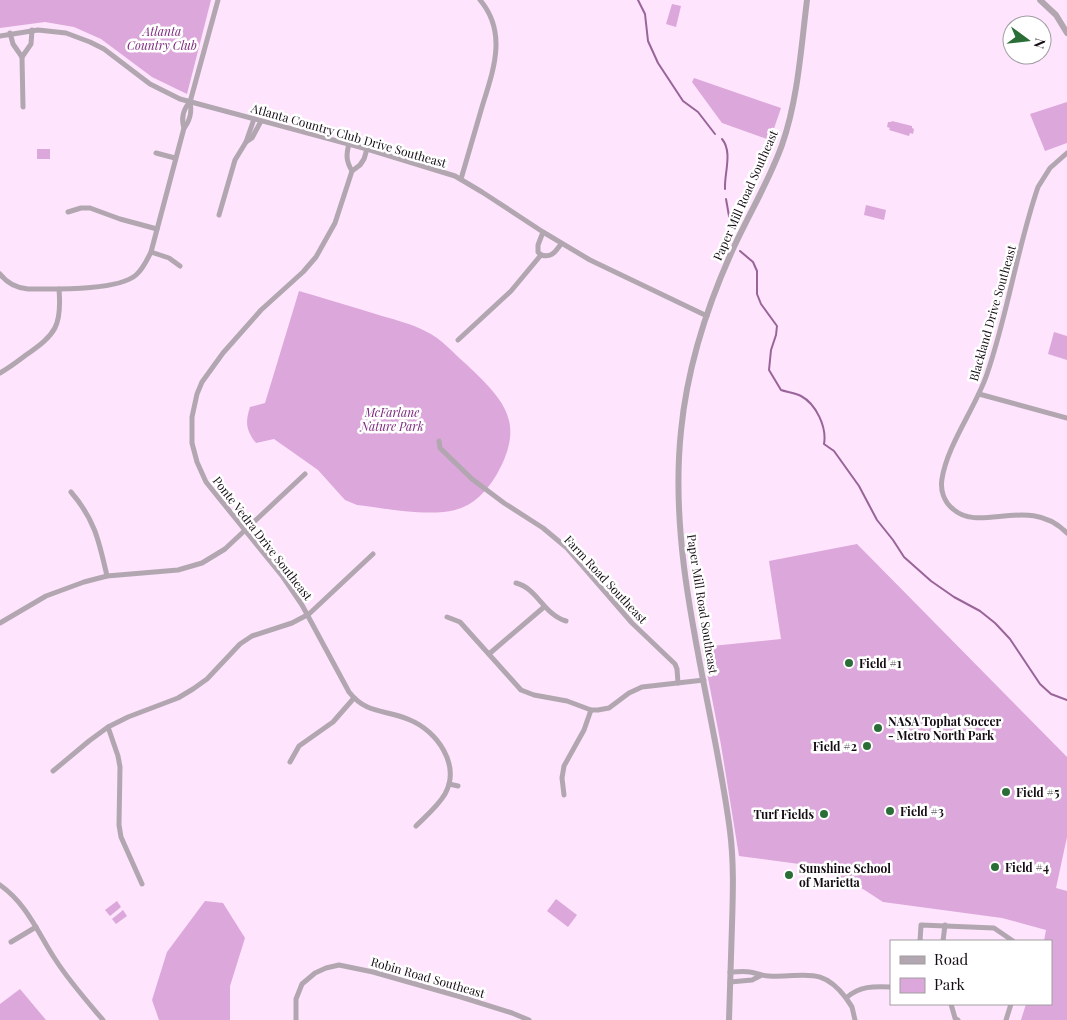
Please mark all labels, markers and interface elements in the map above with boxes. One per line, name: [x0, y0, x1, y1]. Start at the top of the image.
north arrow: [1002, 15, 1052, 65]
park label: Atlanta Country Club: [127, 23, 197, 53]
text: N: [1030, 36, 1051, 51]
street label: Atlanta Country Club Drive Southeast: [249, 99, 449, 171]
street label: Paper Mill Road Southeast: [709, 127, 781, 263]
street label: Blackland Drive Southeast: [965, 242, 1019, 383]
park label: McFarlane Nature Park: [359, 404, 424, 434]
street label: Ponte Vedra Drive Southeast: [210, 473, 317, 604]
street label: Farm Road Southeast: [561, 532, 652, 627]
street label: Paper Mill Road Southeast: [684, 533, 722, 676]
place label: Field #1: [859, 655, 902, 671]
marker: Field #1: [843, 657, 855, 669]
place label: NASA Tophat Soccer - Metro North Park: [888, 713, 1002, 743]
marker: NASA Tophat Soccer - Metro North Park: [872, 722, 884, 734]
place label: Field #2: [813, 738, 857, 754]
marker: Field #2: [861, 740, 873, 752]
place label: Field #5: [1016, 784, 1060, 800]
marker: Field #5: [1000, 786, 1012, 798]
place label: Field #3: [900, 803, 944, 819]
marker: Field #3: [884, 805, 896, 817]
place label: Turf Fields: [753, 806, 814, 822]
marker: Turf Fields: [818, 808, 830, 820]
place label: Field #4: [1005, 859, 1049, 875]
place label: Sunshine School of Marietta: [799, 860, 891, 890]
marker: Field #4: [989, 861, 1001, 873]
marker: Sunshine School of Marietta: [783, 869, 795, 881]
legend: [890, 940, 1052, 1005]
text: Road: [934, 949, 968, 969]
street label: Robin Road Southeast: [369, 953, 488, 1001]
text: Park: [934, 974, 966, 994]

